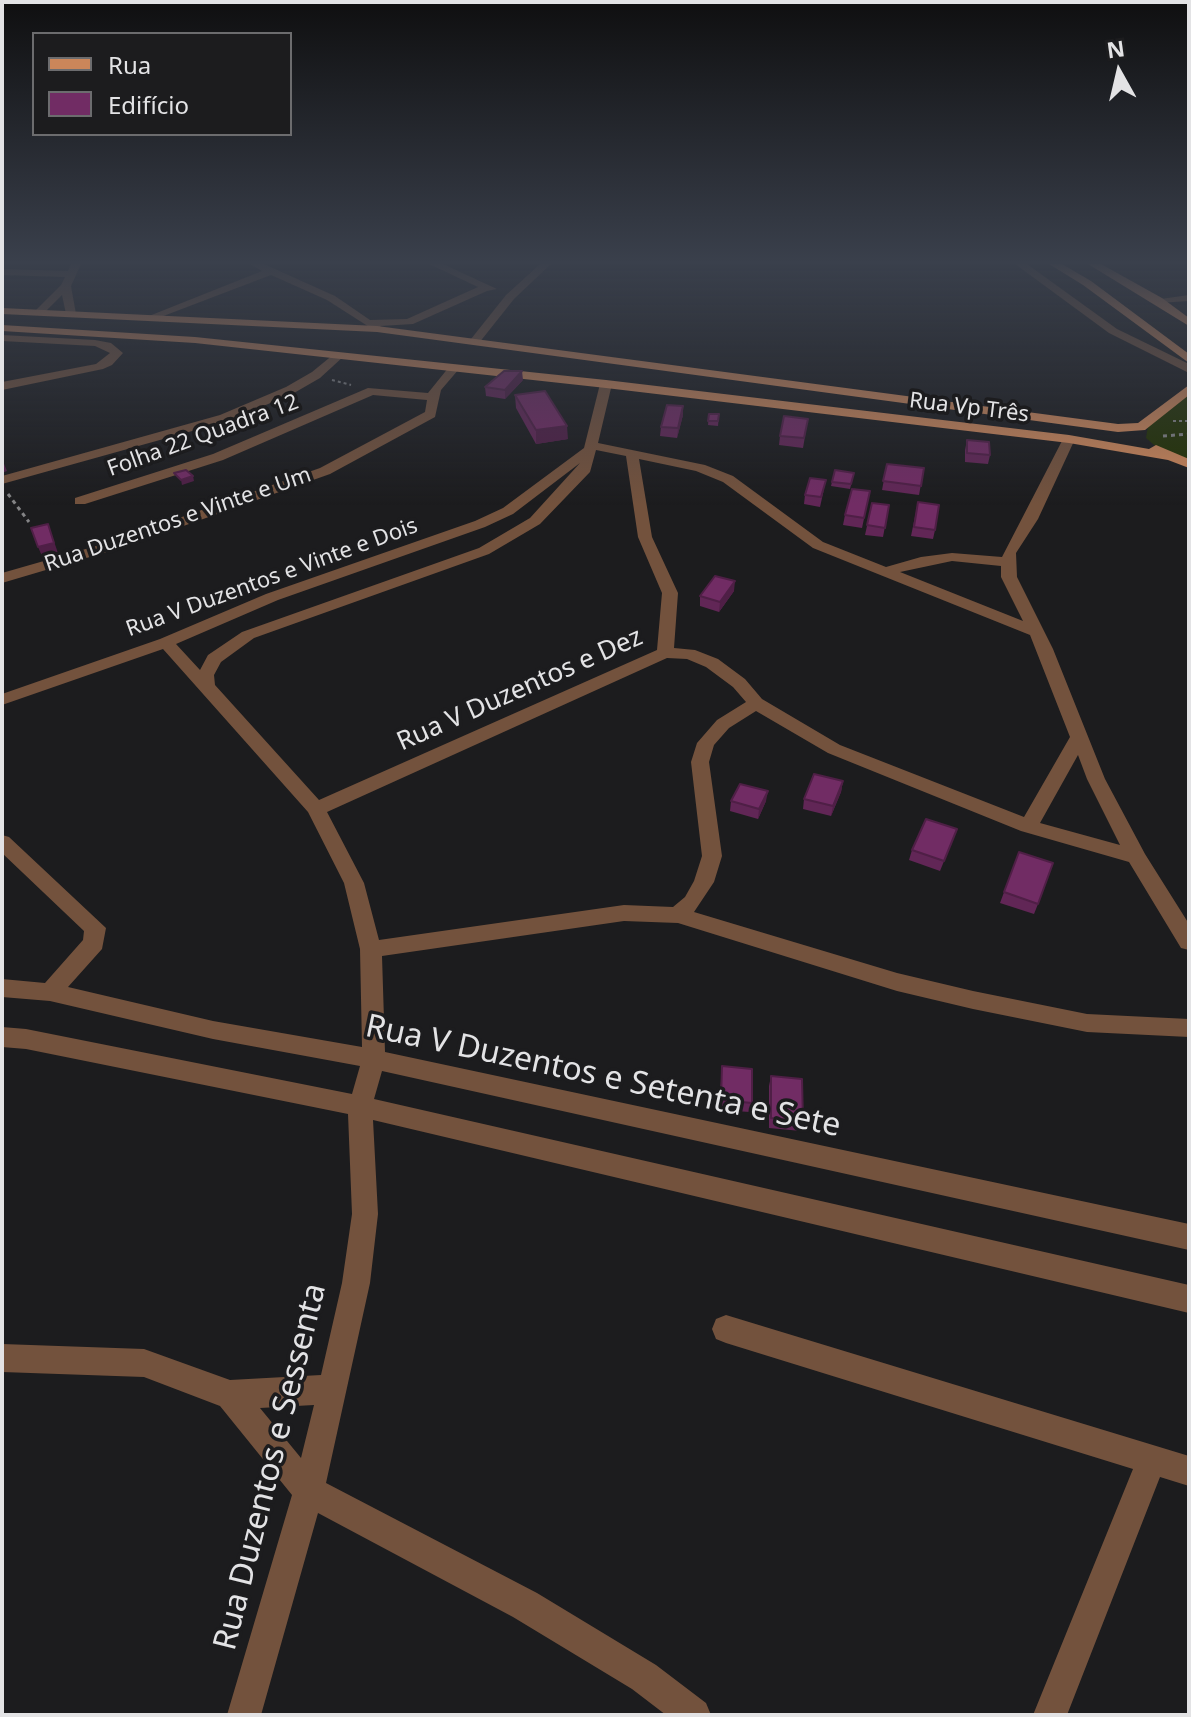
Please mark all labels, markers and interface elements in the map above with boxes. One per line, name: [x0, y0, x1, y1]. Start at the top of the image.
legend: [32, 32, 292, 136]
north arrow: [1079, 32, 1159, 112]
text: N: [1105, 32, 1127, 64]
text: Rua: [108, 48, 151, 81]
text: Edifício: [108, 88, 189, 121]
street label: Rua Vp Três: [908, 388, 1030, 428]
street label: Folha 22 Quadra 12: [104, 389, 302, 483]
street label: Rua Duzentos e Vinte e Um: [41, 462, 315, 578]
street label: Rua V Duzentos e Vinte e Dois: [123, 513, 421, 643]
street label: Rua V Duzentos e Dez: [392, 622, 648, 758]
street label: Rua V Duzentos e Setenta e Sete: [362, 1008, 844, 1146]
street label: Rua Duzentos e Sessenta: [207, 1280, 335, 1654]

